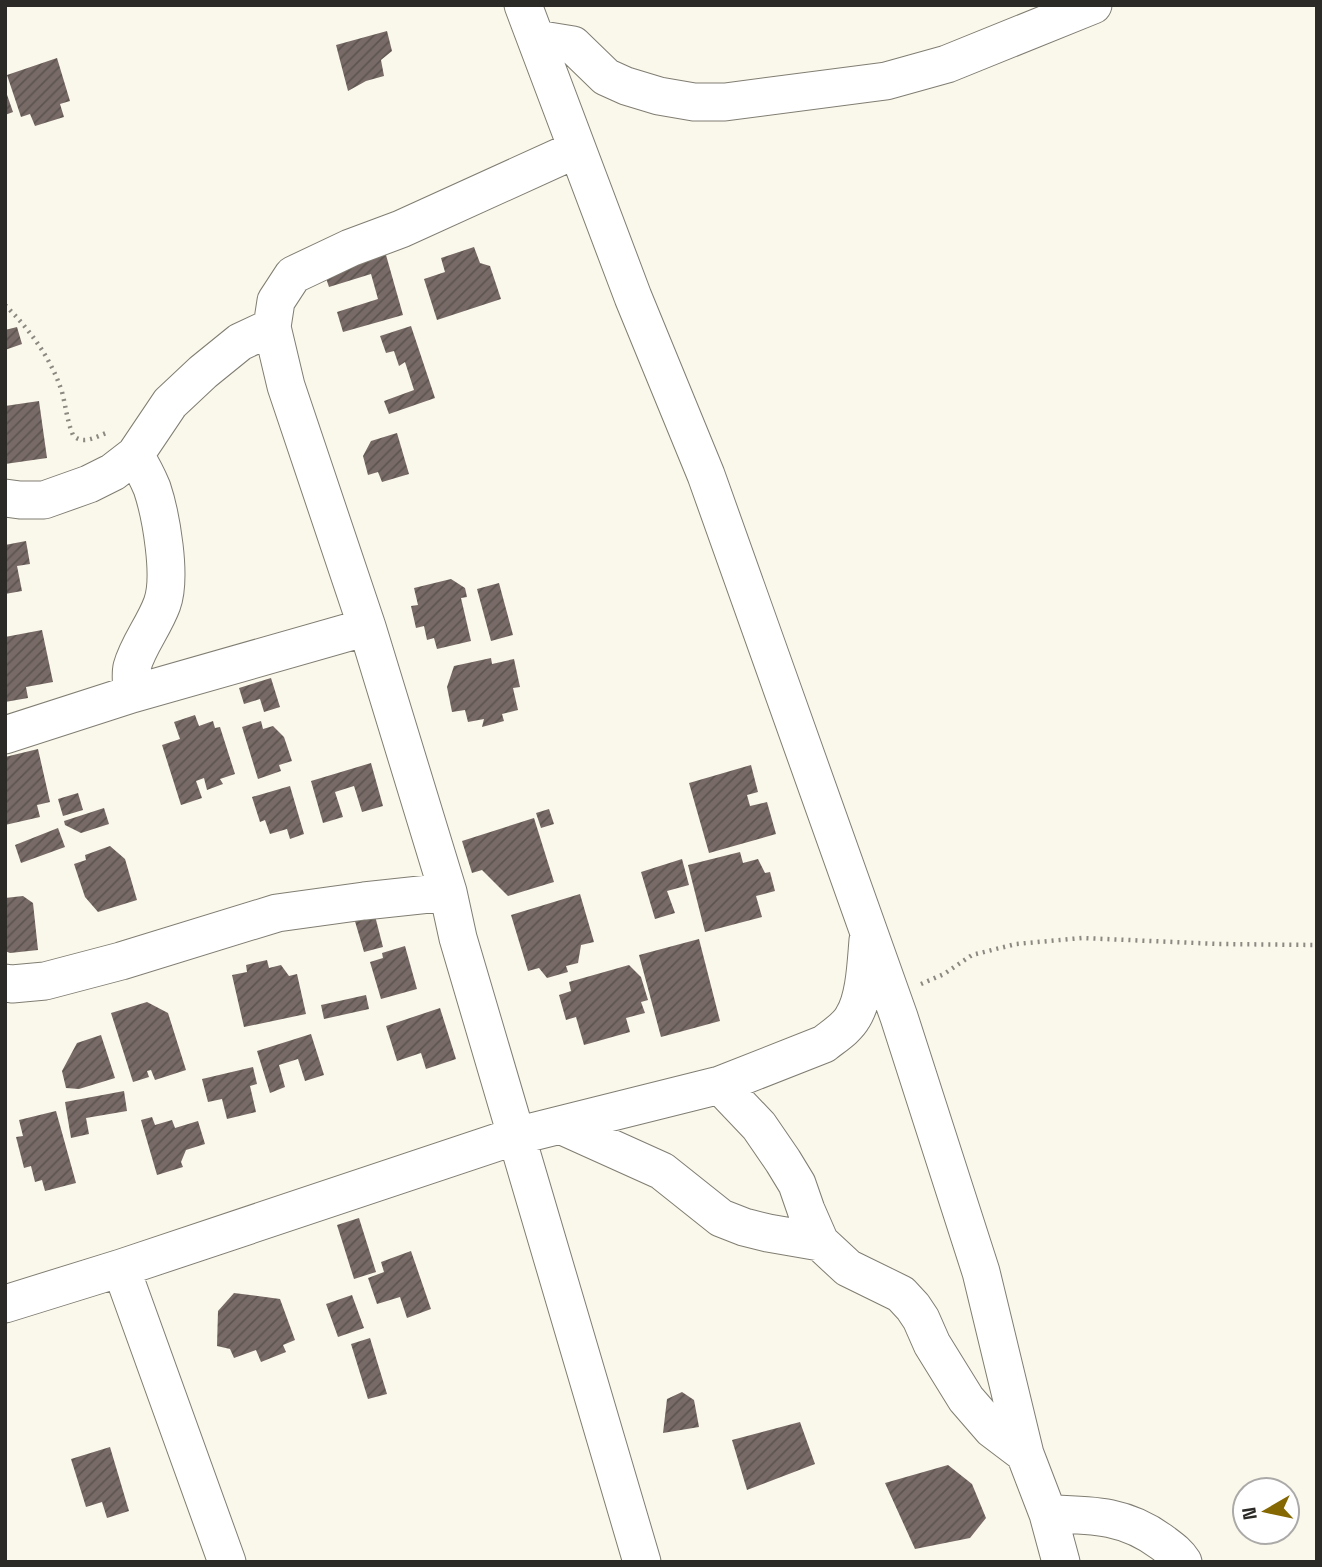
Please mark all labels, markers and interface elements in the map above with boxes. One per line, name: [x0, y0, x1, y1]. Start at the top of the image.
north arrow: [1231, 1476, 1301, 1546]
text: N: [1236, 1505, 1263, 1522]

